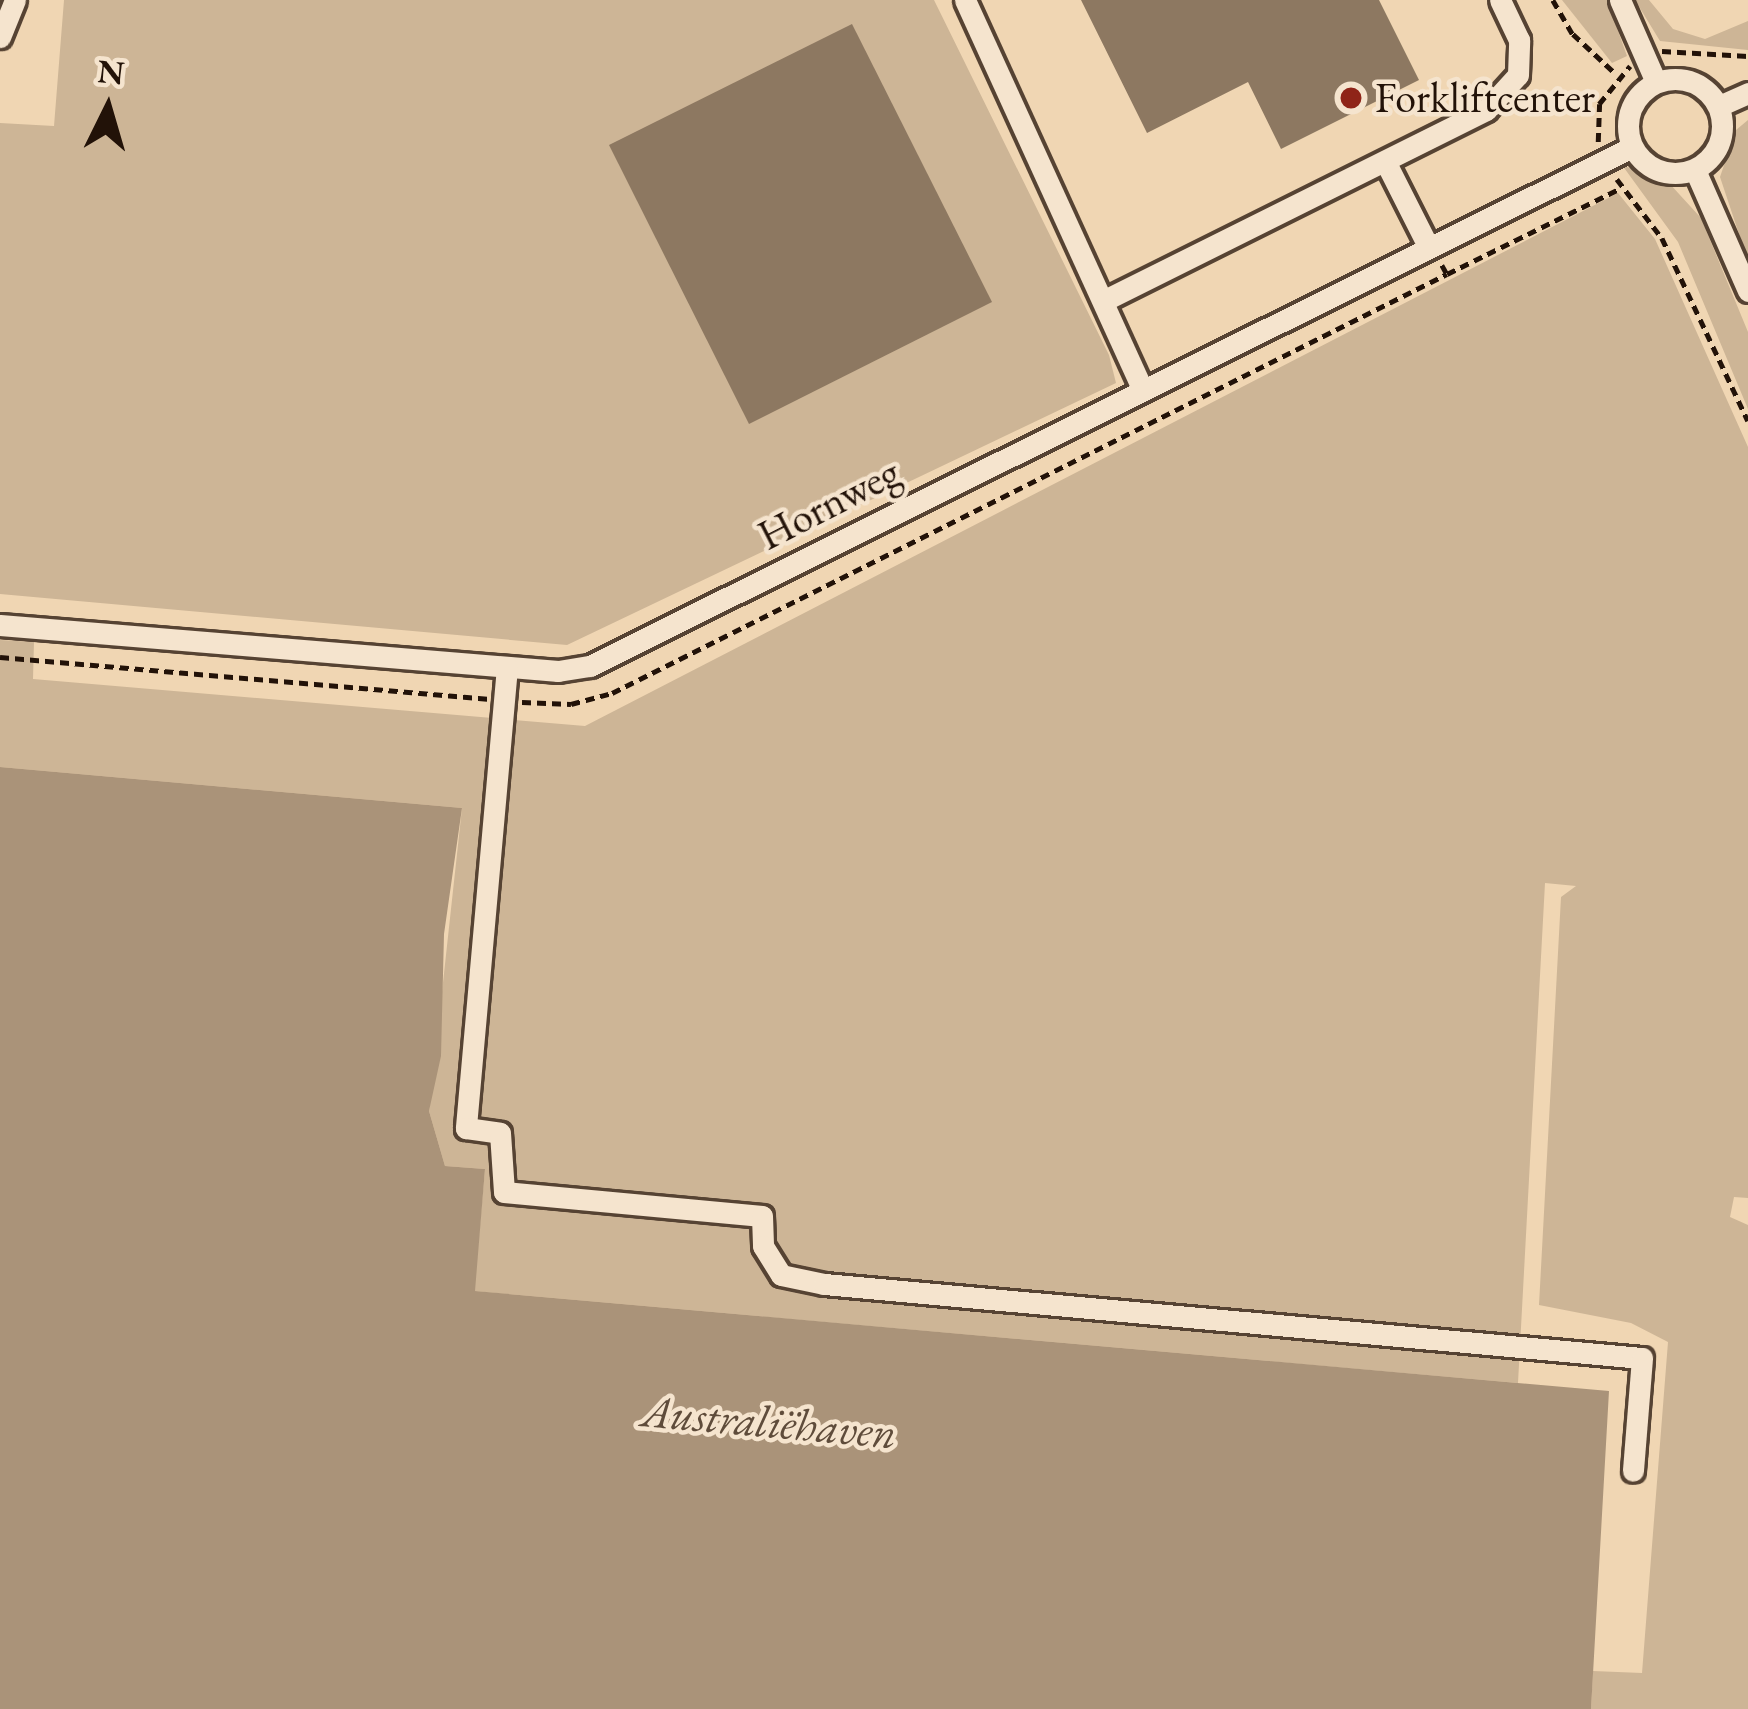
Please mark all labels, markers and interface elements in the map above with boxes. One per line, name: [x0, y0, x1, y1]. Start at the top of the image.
north arrow: [48, 48, 168, 168]
text: N: [96, 49, 126, 94]
place label: Forkliftcenter: [1375, 73, 1595, 123]
marker: Forkliftcenter: [1338, 85, 1364, 111]
street label: Hornweg: [750, 447, 908, 561]
water label: Australiëhaven: [639, 1384, 899, 1460]

